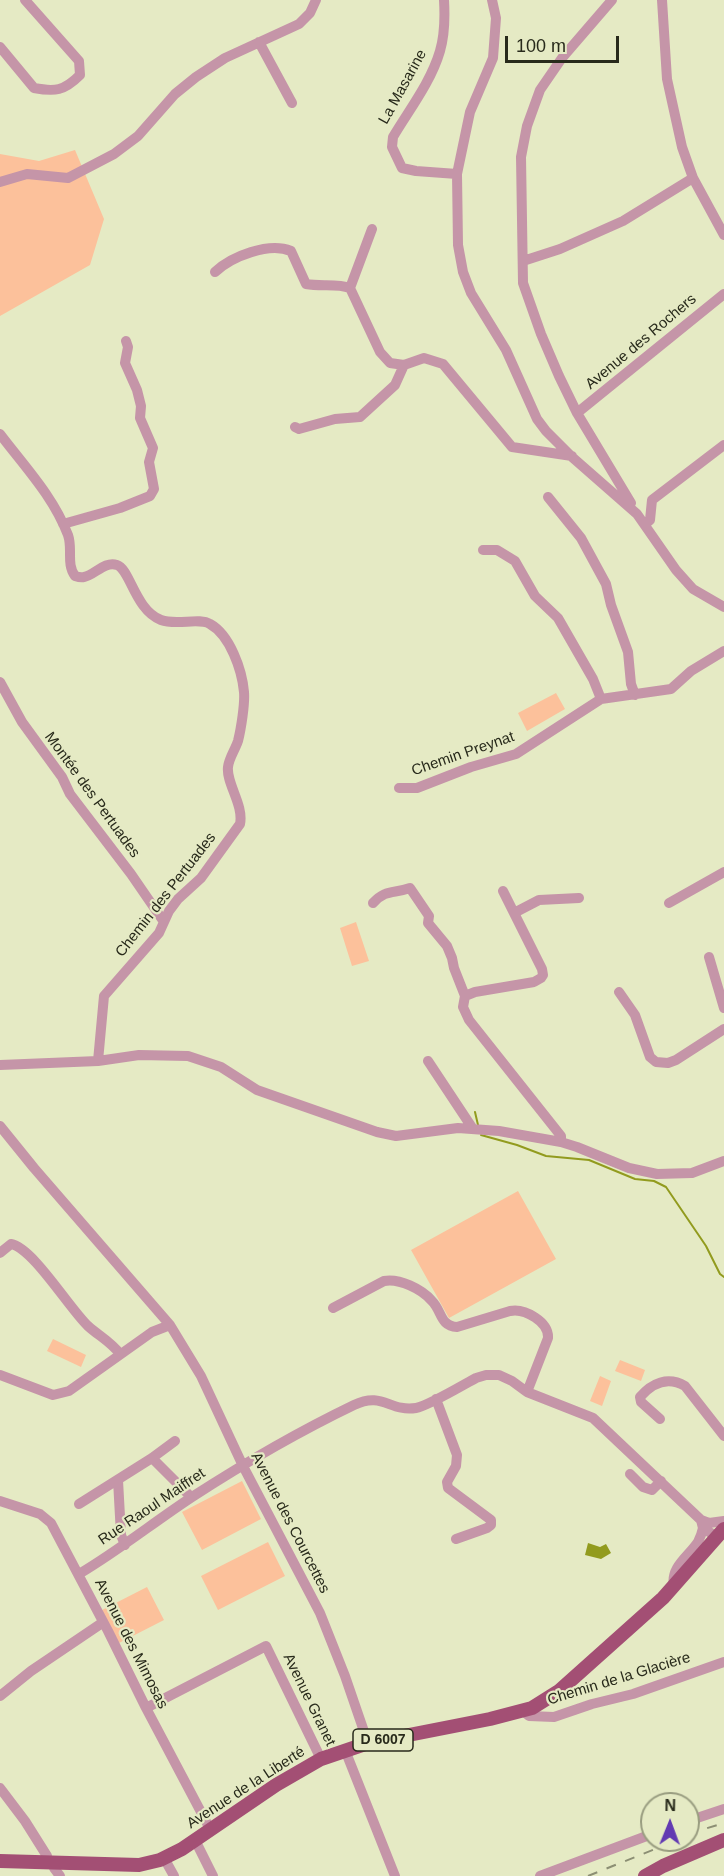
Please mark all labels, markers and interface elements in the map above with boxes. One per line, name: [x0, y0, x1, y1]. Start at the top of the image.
scale bar: [508, 24, 622, 62]
text: 100 m: [516, 36, 566, 56]
street label: La Masarine: [375, 47, 431, 127]
street label: Avenue des Rochers: [582, 290, 700, 394]
street label: Chemin Preynat: [409, 728, 517, 780]
street label: Montée des Pertuades: [40, 729, 144, 861]
street label: Chemin des Pertuades: [112, 829, 220, 961]
street label: Avenue des Courcettes: [247, 1450, 333, 1596]
street label: Rue Raoul Maiffret: [95, 1465, 209, 1549]
street label: Avenue des Mimosas: [90, 1576, 172, 1712]
street label: Chemin de la Glacière: [545, 1649, 693, 1709]
street label: Avenue Granet: [279, 1651, 339, 1749]
road number: D 6007: [353, 1729, 413, 1751]
street label: Avenue de la Liberté: [184, 1743, 308, 1833]
north arrow: [640, 1792, 700, 1852]
text: N: [664, 1797, 676, 1814]

